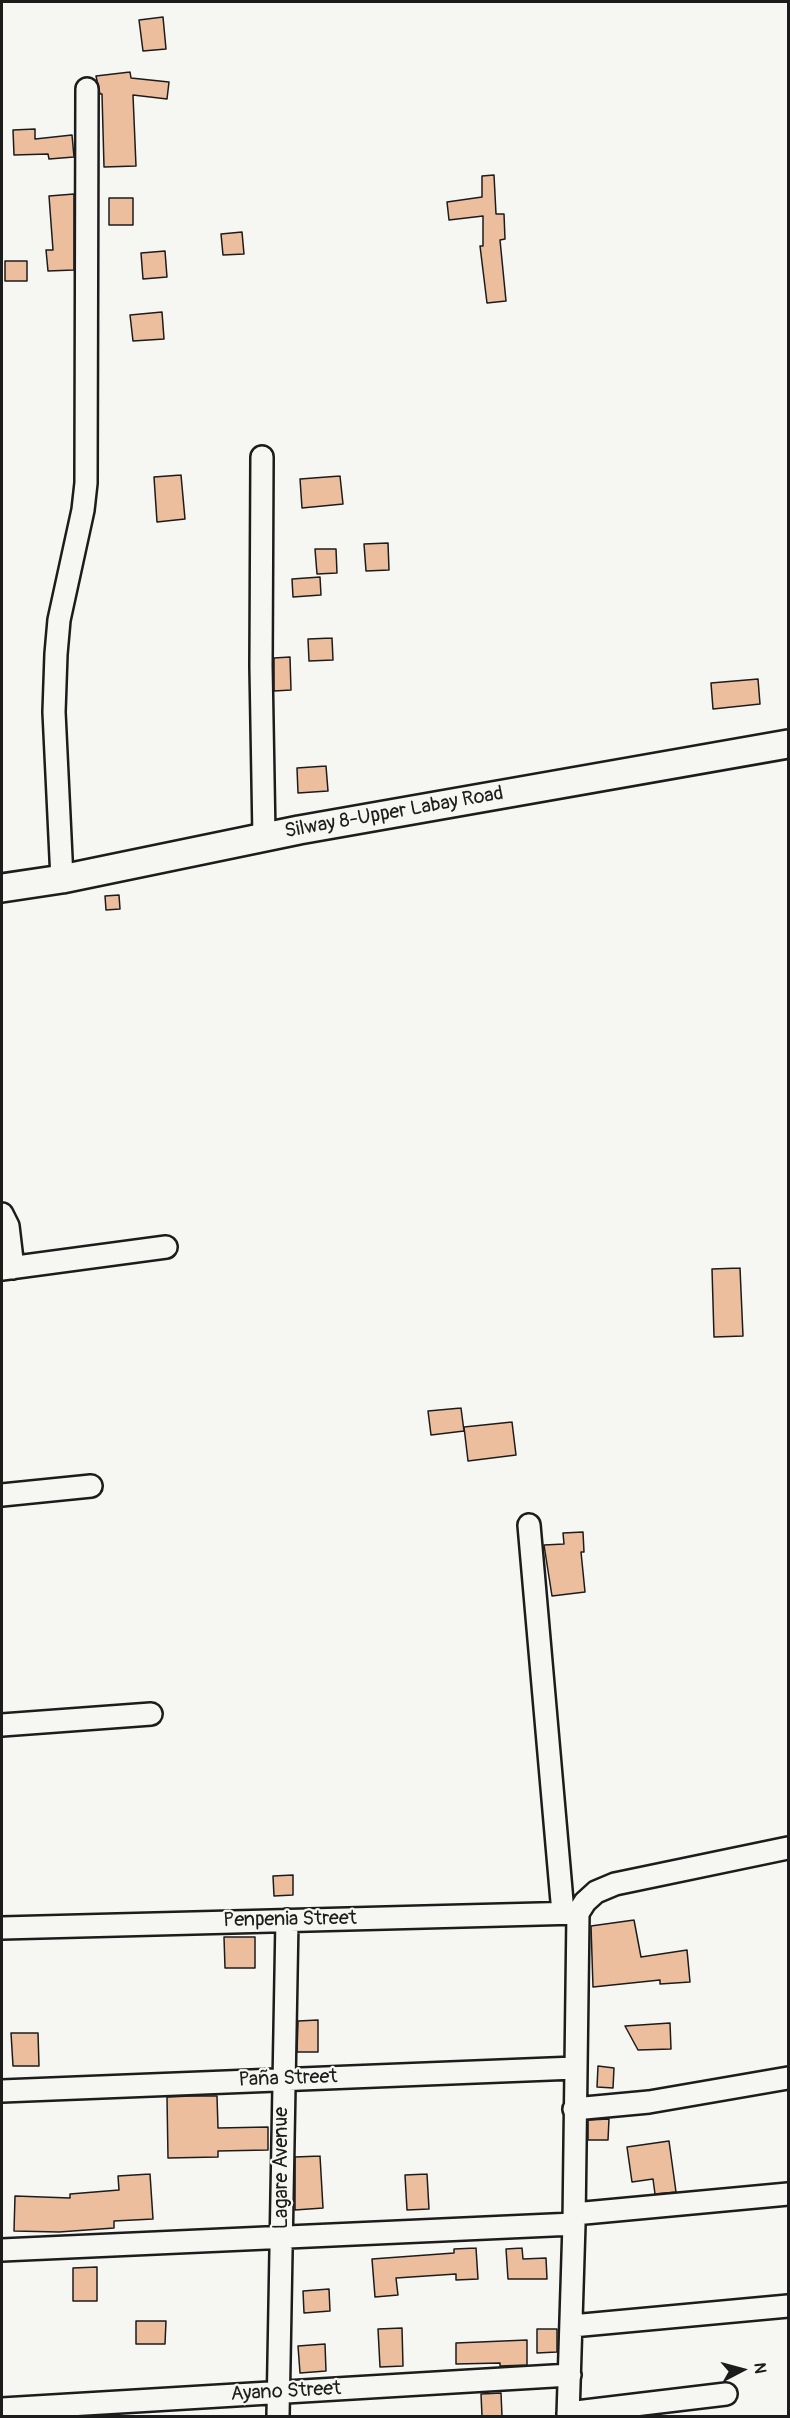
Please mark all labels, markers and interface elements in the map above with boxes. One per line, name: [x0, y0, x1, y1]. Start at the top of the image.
street label: Silway 8-Upper Labay Road: [283, 782, 505, 844]
street label: Penpenia Street: [223, 1907, 357, 1933]
street label: Paña Street: [238, 2065, 338, 2093]
street label: Lagare Avenue: [270, 2107, 294, 2229]
north arrow: [712, 2340, 772, 2400]
text: N: [749, 2362, 770, 2375]
street label: Ayano Street: [230, 2377, 342, 2407]

